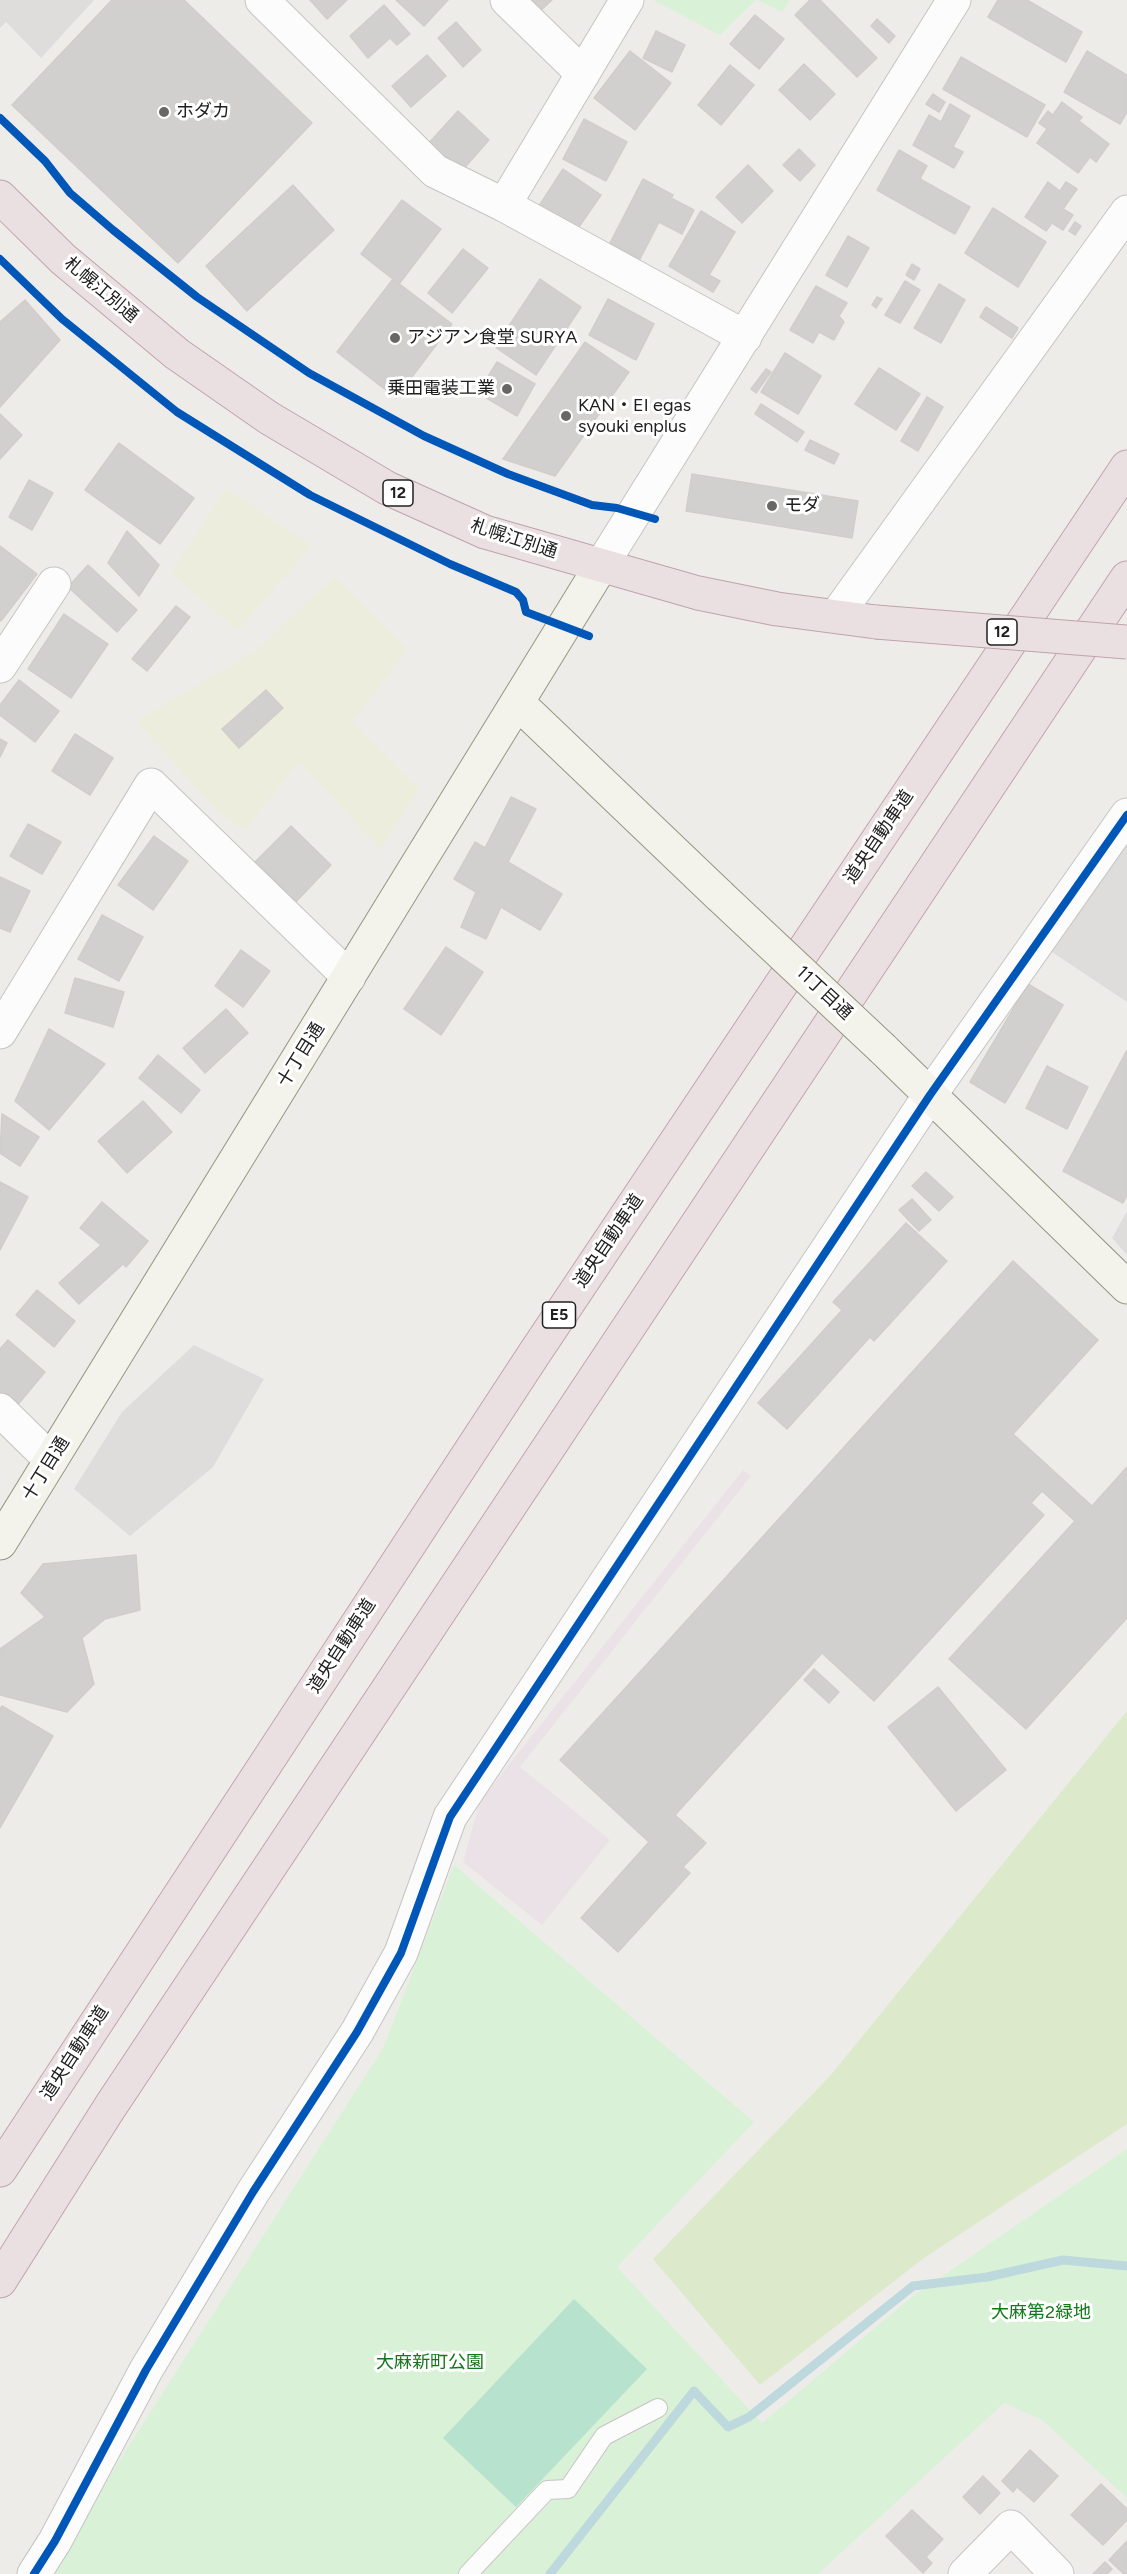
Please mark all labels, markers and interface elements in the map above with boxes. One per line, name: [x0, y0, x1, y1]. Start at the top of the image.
place label: ホダカ: [176, 101, 230, 123]
marker: ホダカ: [157, 105, 171, 119]
street label: 札幌江別通: [60, 253, 142, 327]
place label: アジアン食堂 SURYA: [407, 327, 578, 349]
marker: アジアン食堂 SURYA: [388, 331, 402, 345]
place label: 乗田電装工業: [387, 378, 495, 400]
marker: 乗田電装工業: [500, 382, 514, 396]
place label: KAN・EI egas syouki enplus: [578, 395, 691, 438]
marker: KAN・EI egas syouki enplus: [559, 409, 573, 423]
road number: 12: [383, 480, 413, 506]
place label: モダ: [784, 495, 820, 517]
marker: モダ: [765, 499, 779, 513]
street label: 札幌江別通: [468, 515, 560, 563]
road number: 12: [987, 619, 1017, 645]
street label: 道央自動車道: [840, 786, 918, 888]
street label: 11丁目通: [791, 962, 857, 1024]
street label: 十丁目通: [273, 1019, 329, 1091]
street label: 道央自動車道: [570, 1190, 648, 1292]
road number: E5: [542, 1302, 576, 1328]
street label: 十丁目通: [18, 1433, 74, 1505]
street label: 道央自動車道: [304, 1595, 380, 1697]
street label: 道央自動車道: [37, 2002, 113, 2104]
park label: 大麻第2緑地: [991, 2302, 1091, 2324]
park label: 大麻新町公園: [376, 2352, 484, 2374]

